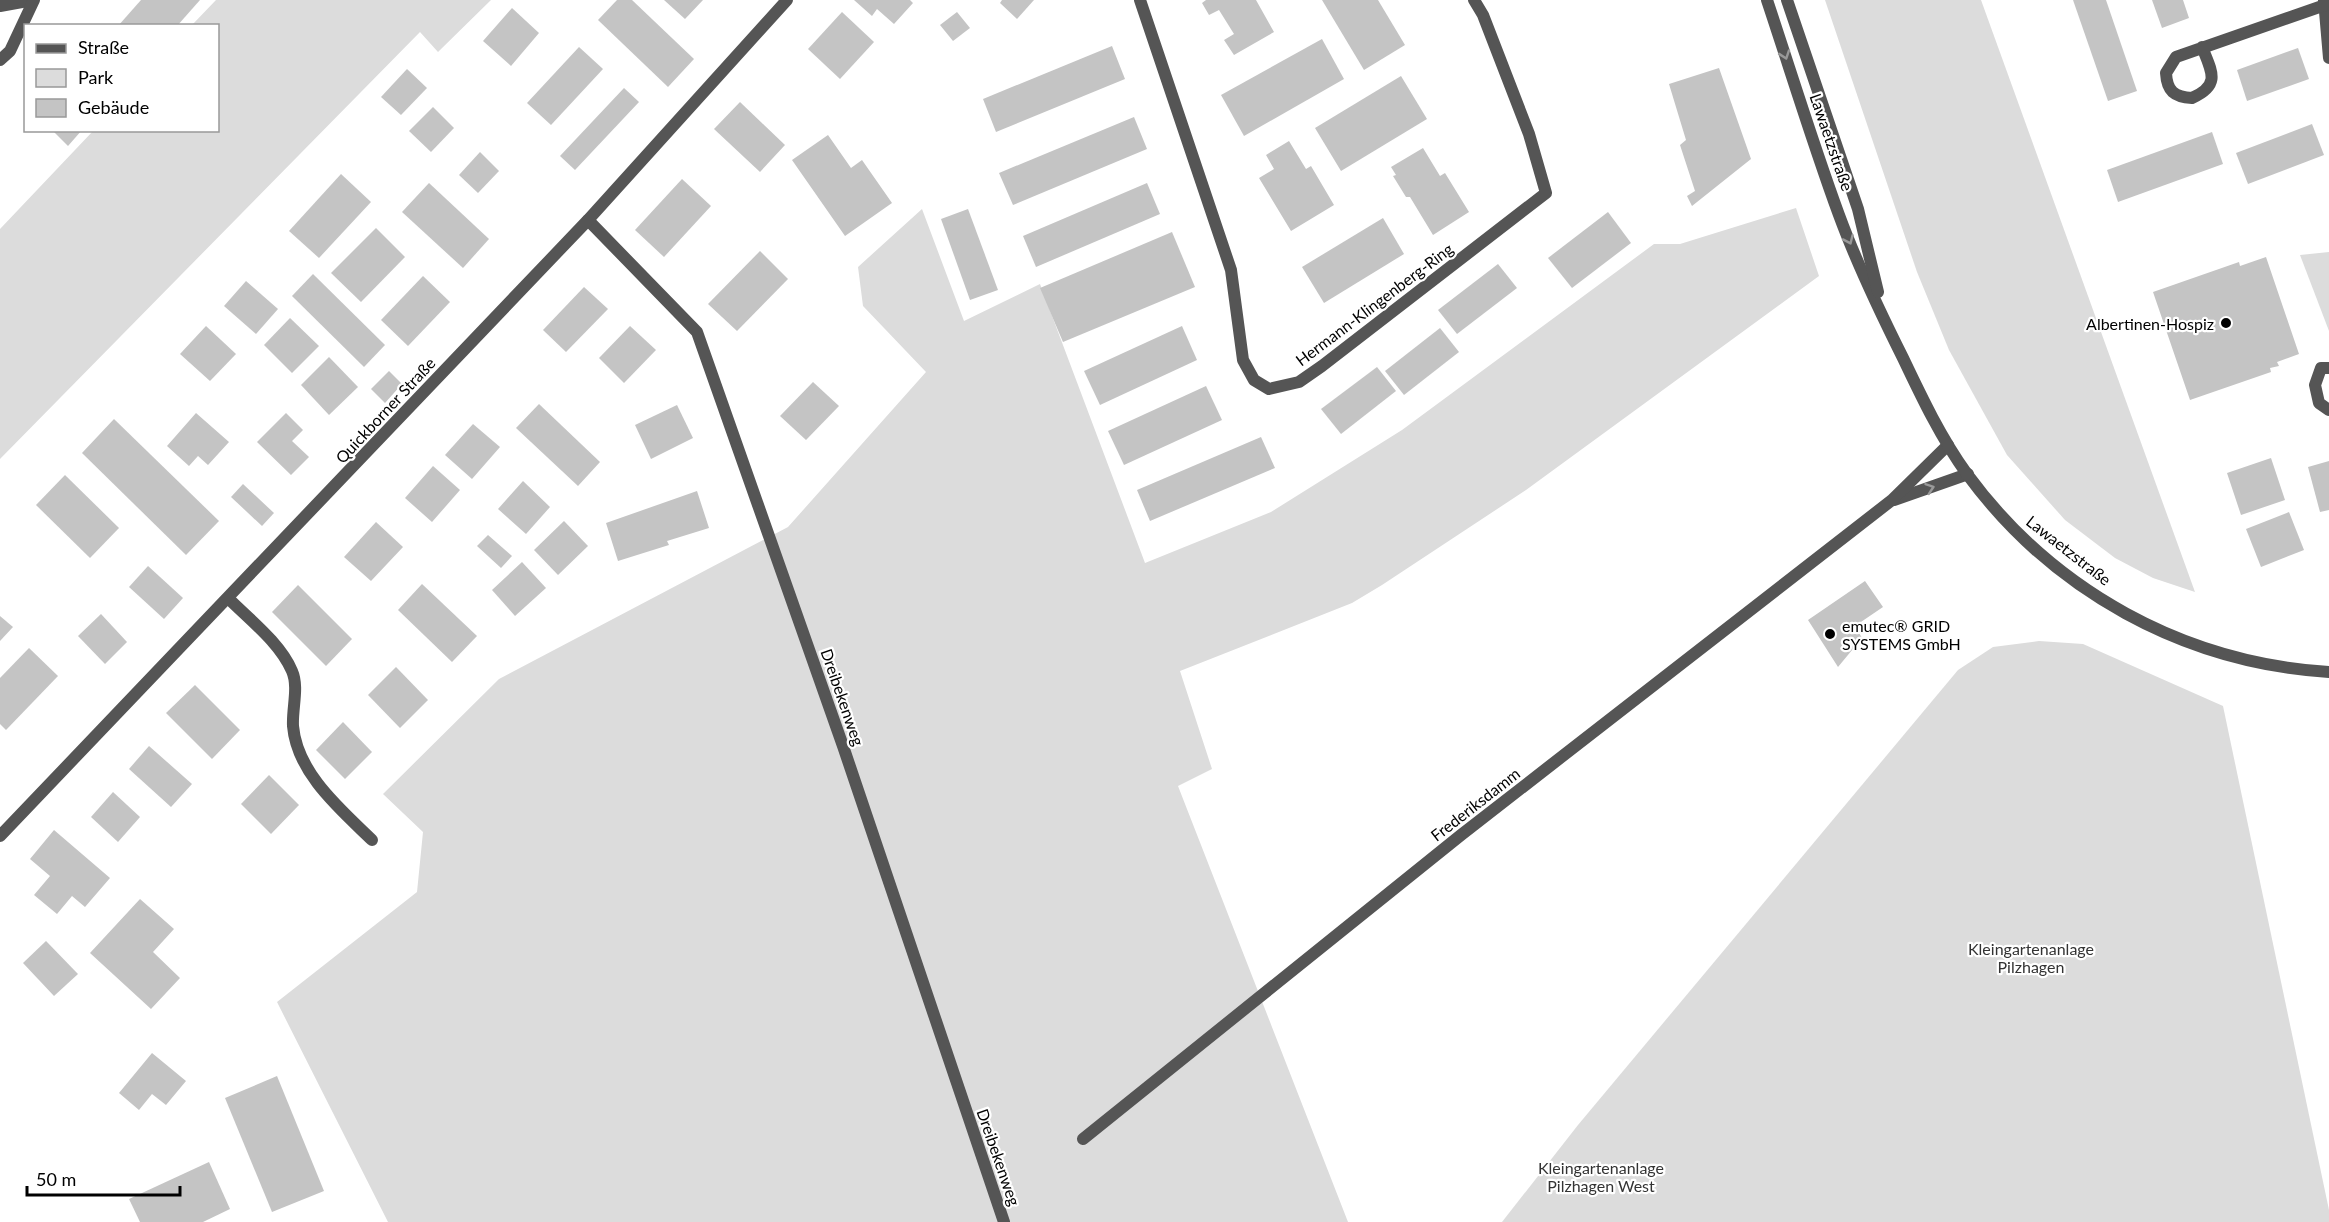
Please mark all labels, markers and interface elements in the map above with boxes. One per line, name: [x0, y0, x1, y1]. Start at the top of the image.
legend: [24, 24, 219, 132]
text: Straße: [78, 36, 129, 58]
one-way arrow: [1778, 50, 1791, 60]
text: Park: [78, 66, 114, 88]
street label: Lawaetzstraße: [1806, 91, 1858, 193]
text: Gebäude: [78, 96, 149, 118]
one-way arrow: [1842, 233, 1854, 244]
street label: Hermann-Klingenberg-Ring: [1292, 239, 1456, 369]
place label: Albertinen-Hospiz: [2086, 314, 2214, 333]
marker: Albertinen-Hospiz: [2219, 316, 2233, 330]
street label: Quickborner Straße: [331, 353, 439, 467]
one-way arrow: [1924, 482, 1935, 495]
street label: Lawaetzstraße: [2023, 511, 2115, 589]
place label: emutec® GRID SYSTEMS GmbH: [1842, 616, 1961, 653]
marker: emutec® GRID SYSTEMS GmbH: [1823, 627, 1837, 641]
street label: Dreibekenweg: [818, 646, 868, 748]
street label: Frederiksdamm: [1427, 763, 1523, 845]
park label: Kleingartenanlage Pilzhagen: [1968, 939, 2094, 976]
street label: Dreibekenweg: [974, 1106, 1024, 1208]
park label: Kleingartenanlage Pilzhagen West: [1538, 1158, 1664, 1195]
scale bar: [27, 1159, 180, 1197]
text: 50 m: [36, 1168, 76, 1190]

